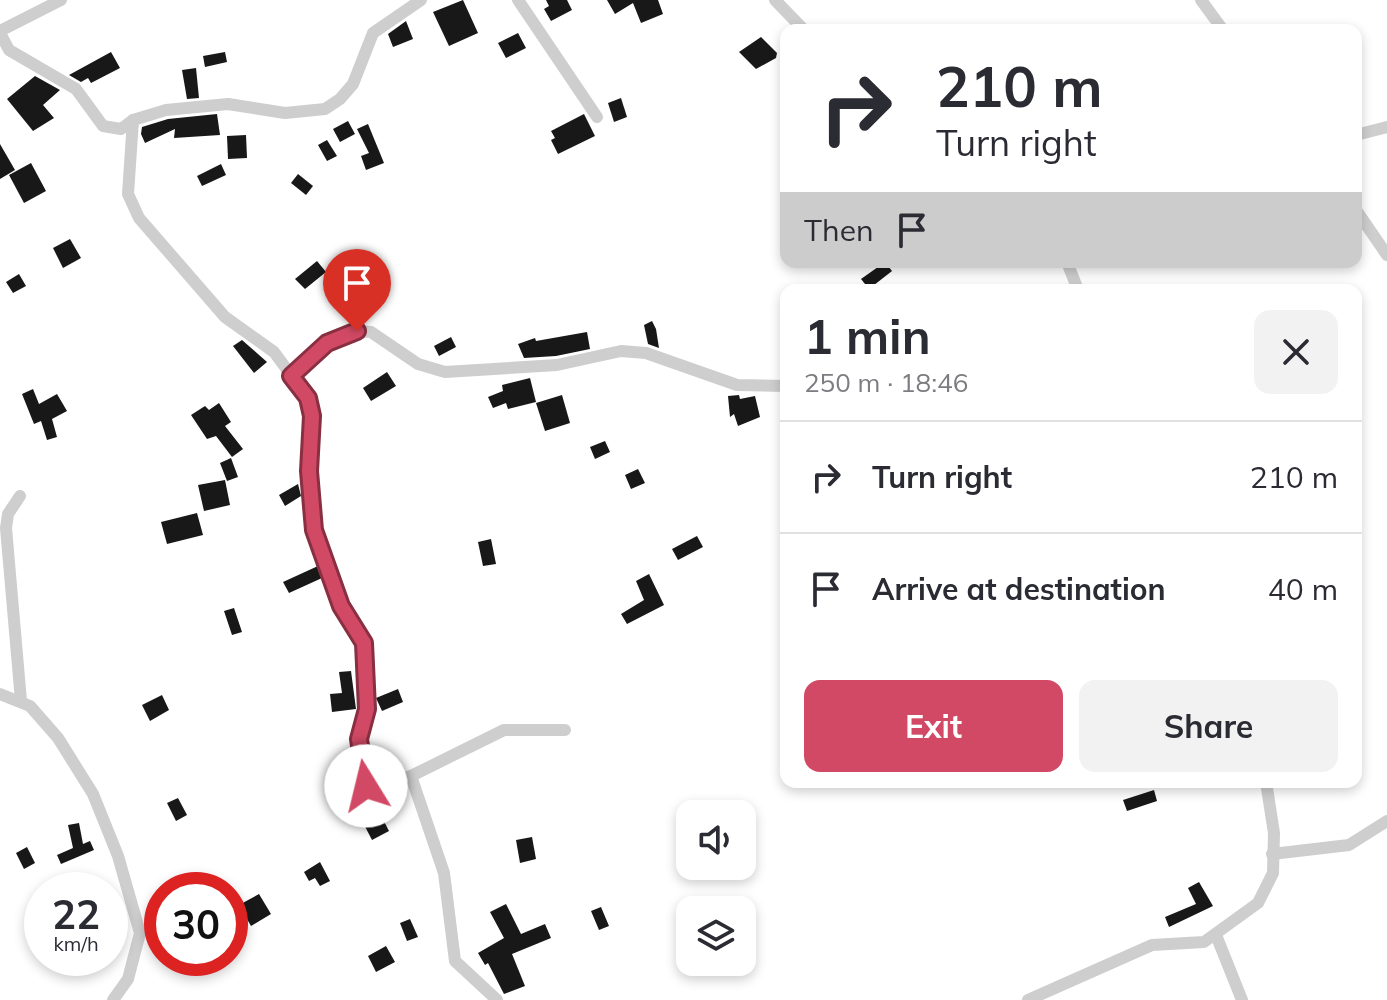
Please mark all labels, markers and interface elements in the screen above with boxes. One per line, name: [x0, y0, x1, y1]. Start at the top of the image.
text: 210 m: [936, 51, 1103, 121]
icon: right: [804, 56, 908, 160]
text: Turn right: [936, 120, 1097, 165]
icon: arrive: [890, 208, 934, 252]
text: Then: [804, 211, 874, 249]
pin: [323, 249, 391, 331]
icon: arrive: [335, 261, 379, 305]
text: 1 min: [804, 306, 931, 366]
button: close: [1254, 310, 1338, 394]
text: 250 m · 18:46: [804, 366, 968, 399]
icon: right: [804, 455, 848, 499]
text: Turn right: [872, 458, 1012, 496]
text: 210 m: [1250, 458, 1338, 496]
icon: arrive: [804, 567, 848, 611]
text: Arrive at destination: [872, 570, 1166, 608]
text: 40 m: [1268, 570, 1338, 608]
button: Exit: [804, 680, 1063, 772]
button: Share: [1079, 680, 1338, 772]
position arrow: [324, 744, 408, 828]
map controls: [676, 800, 756, 976]
button: sound: [676, 800, 756, 880]
speed limit sign: 30: [144, 872, 248, 976]
text: 22: [52, 889, 100, 939]
button: layers: [676, 896, 756, 976]
text: km/h: [53, 931, 99, 956]

